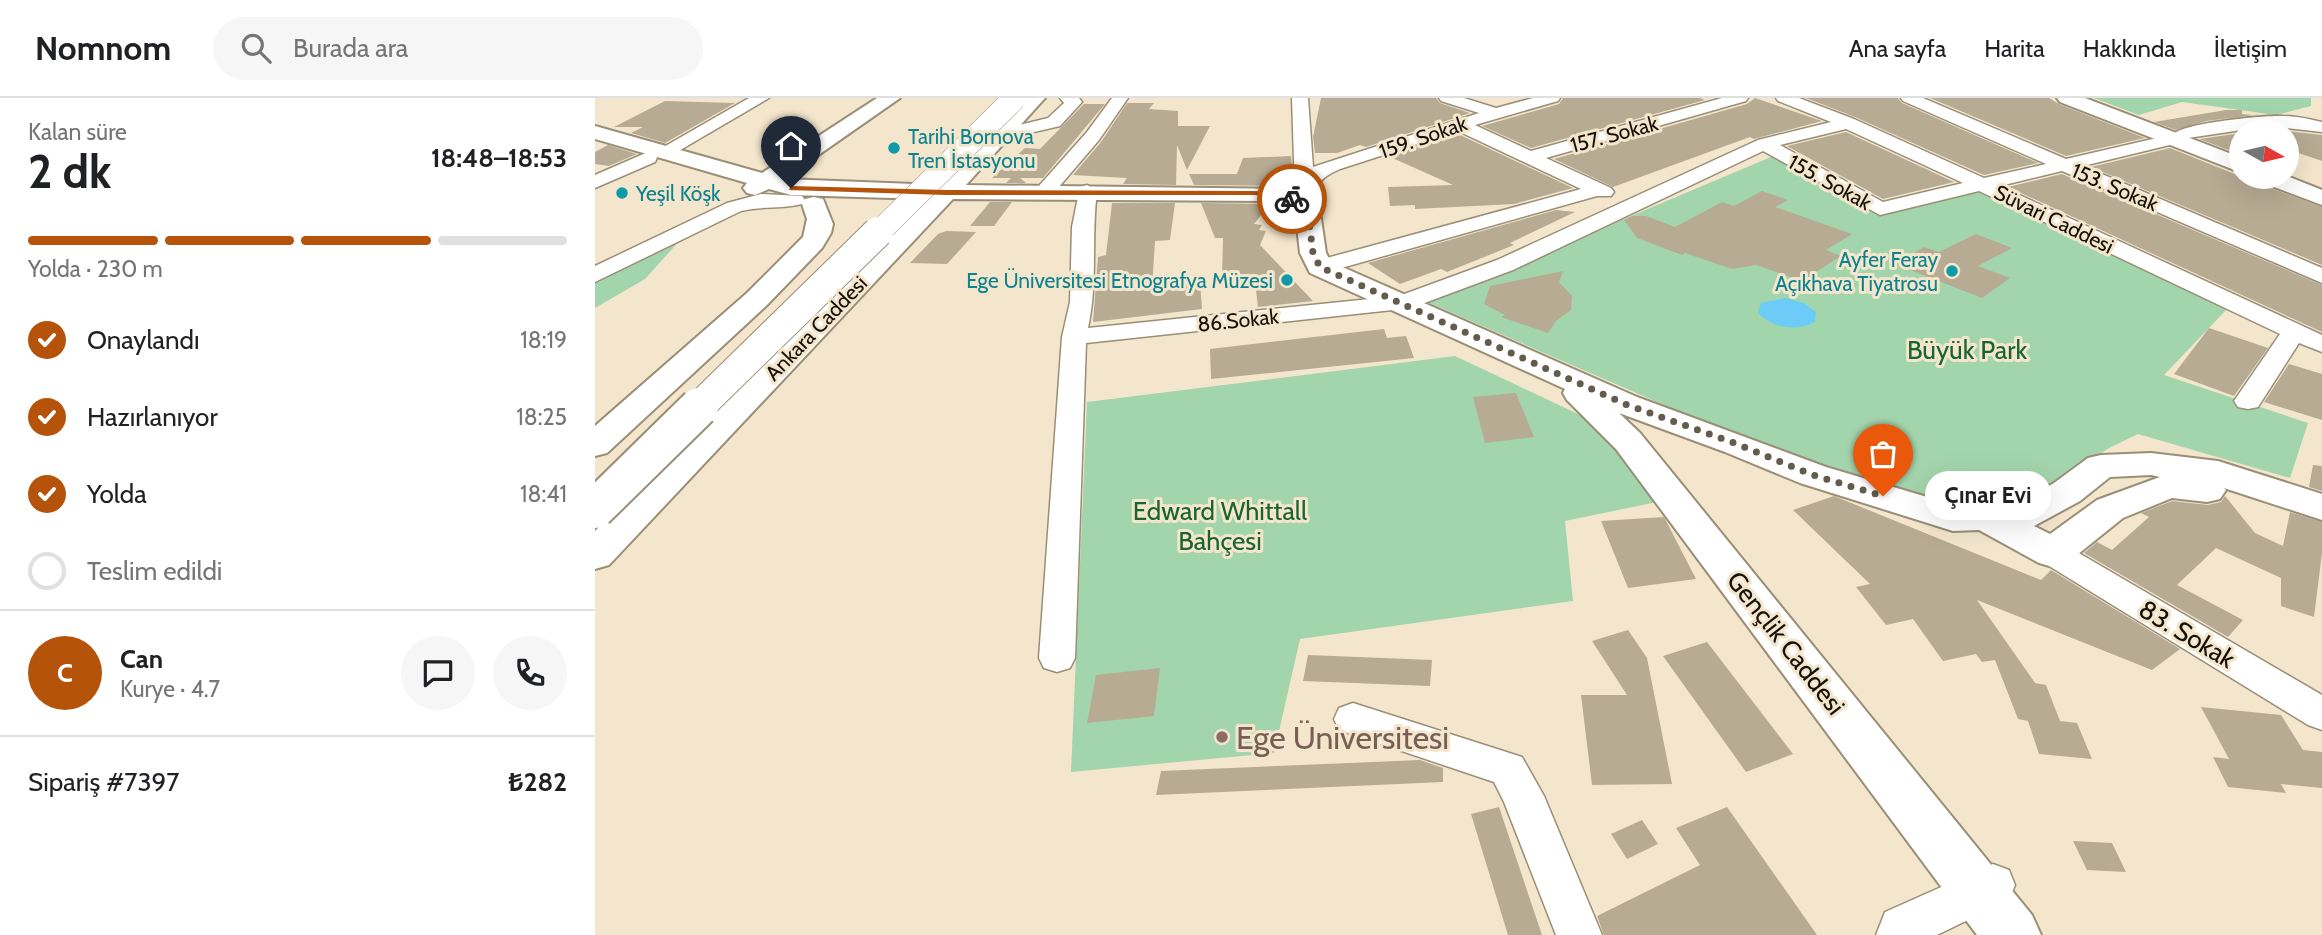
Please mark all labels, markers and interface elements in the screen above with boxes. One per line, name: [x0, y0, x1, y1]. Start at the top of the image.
search box: [213, 17, 703, 80]
text: Nomnom: [35, 28, 171, 68]
icon: search: [237, 29, 275, 67]
text: Burada ara: [293, 32, 408, 64]
text: Ana sayfa: [1849, 34, 1946, 63]
text: Harita: [1984, 34, 2045, 63]
text: Hakkında: [2083, 34, 2176, 63]
text: İletişim: [2214, 34, 2287, 63]
street label: 159. Sokak: [1376, 110, 1471, 164]
street label: 157. Sokak: [1567, 110, 1661, 158]
pin: [761, 116, 821, 188]
text: Kalan süre: [28, 118, 127, 146]
north arrow: [2229, 119, 2299, 189]
map controls: [2229, 119, 2299, 189]
place label: Tarihi Bornova Tren İstasyonu: [908, 124, 1036, 173]
icon: home: [772, 127, 810, 165]
marker: Tarihi Bornova Tren İstasyonu: [886, 140, 902, 156]
text: 18:48–18:53: [431, 142, 567, 174]
text: 2 dk: [28, 144, 111, 200]
street label: 155. Sokak: [1784, 149, 1876, 215]
street label: 153. Sokak: [2068, 158, 2162, 217]
courier: [1257, 164, 1327, 234]
street label: Süvari Caddesi: [1990, 179, 2118, 259]
icon: bike: [1273, 180, 1311, 218]
place label: Yeşil Köşk: [635, 181, 721, 206]
marker: Yeşil Köşk: [614, 185, 630, 201]
place label: Ayfer Feray Açıkhava Tiyatrosu: [1775, 247, 1938, 296]
text: Yolda · 230 m: [28, 255, 163, 283]
marker: Ayfer Feray Açıkhava Tiyatrosu: [1944, 263, 1960, 279]
place label: Ege Üniversitesi Etnografya Müzesi: [966, 268, 1273, 293]
street label: Ankara Caddesi: [760, 271, 872, 385]
marker: Ege Üniversitesi Etnografya Müzesi: [1279, 272, 1295, 288]
street label: 86.Sokak: [1196, 303, 1280, 337]
icon: check: [28, 321, 66, 359]
text: Onaylandı: [87, 324, 200, 356]
text: 18:19: [520, 326, 567, 354]
park label: Büyük Park: [1907, 334, 2027, 366]
icon: check: [28, 398, 66, 436]
text: Hazırlanıyor: [87, 401, 218, 433]
text: 18:25: [516, 403, 567, 431]
pin: [1853, 424, 1913, 496]
icon: bag: [1864, 435, 1902, 473]
callout: Çınar Evi: [1925, 472, 2051, 520]
icon: check: [28, 475, 66, 513]
text: Yolda: [87, 478, 147, 510]
text: 18:41: [520, 480, 567, 508]
text: Çınar Evi: [1945, 481, 2031, 509]
park label: Edward Whittall Bahçesi: [1133, 495, 1307, 557]
text: Teslim edildi: [87, 555, 222, 587]
street label: Gençlik Caddesi: [1720, 565, 1852, 721]
street label: 83. Sokak: [2133, 593, 2241, 675]
button: chat: [401, 636, 475, 710]
button: phone: [493, 636, 567, 710]
text: Can: [120, 643, 163, 675]
text: C: [57, 657, 73, 689]
text: Kurye · 4.7: [120, 675, 220, 703]
place label: Ege Üniversitesi: [1236, 718, 1449, 757]
marker: Ege Üniversitesi: [1214, 729, 1230, 745]
text: Sipariş #7397: [28, 766, 179, 798]
text: ₺282: [508, 766, 567, 798]

